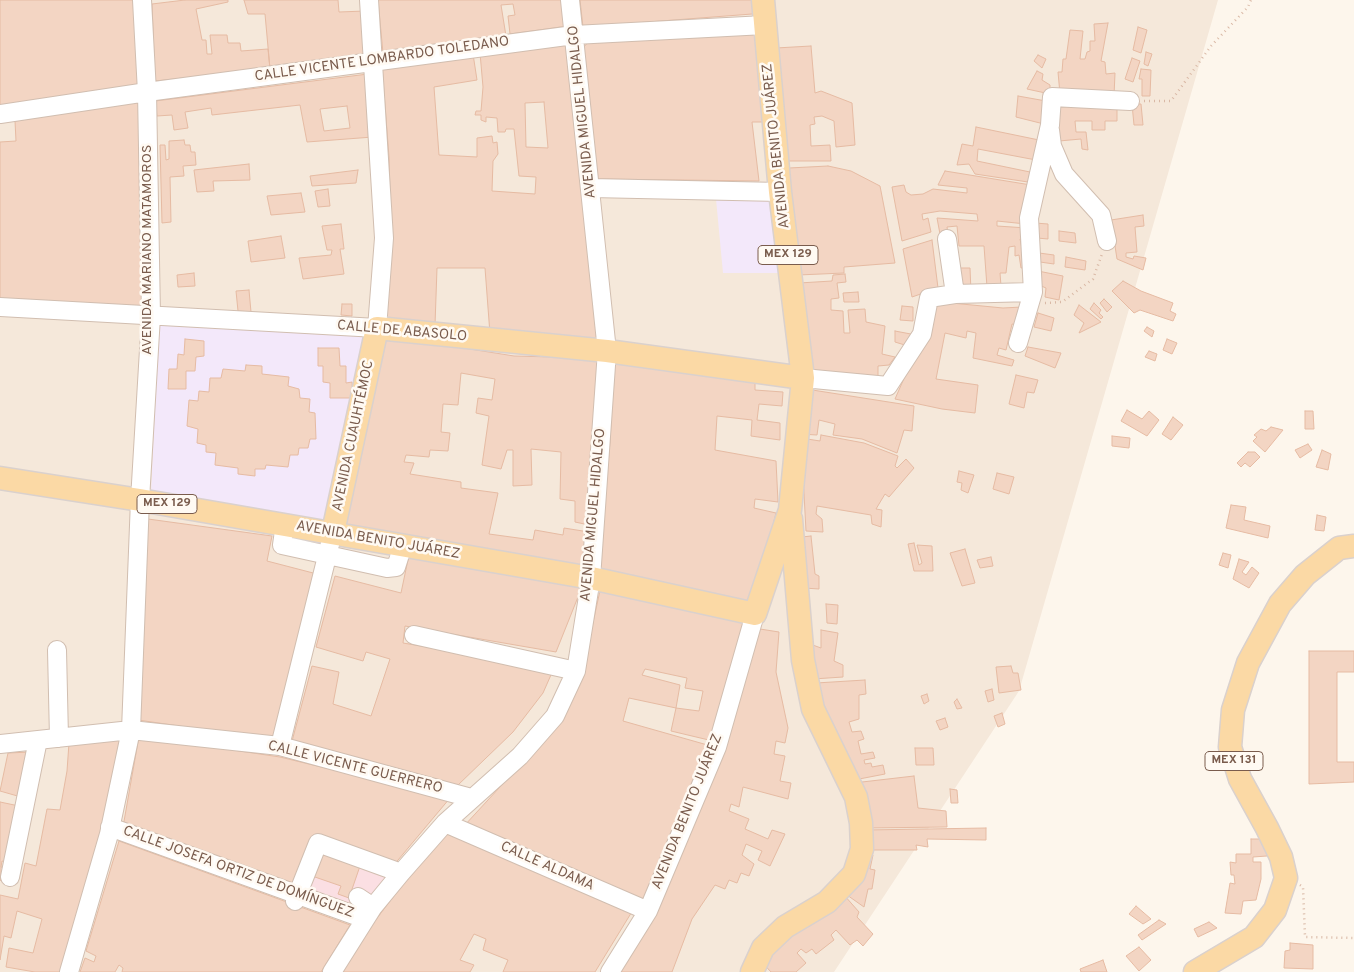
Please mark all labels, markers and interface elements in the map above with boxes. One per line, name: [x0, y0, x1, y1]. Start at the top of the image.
street label: AVENIDA MIGUEL HIDALGO: [566, 25, 600, 199]
street label: CALLE VICENTE LOMBARDO TOLEDANO: [254, 34, 510, 86]
street label: AVENIDA BENITO JUÁREZ: [760, 63, 794, 229]
street label: AVENIDA MARIANO MATAMOROS: [140, 145, 156, 355]
road number: MEX 129: [758, 246, 818, 264]
street label: CALLE DE ABASOLO: [336, 318, 468, 346]
street label: AVENIDA CUAUHTÉMOC: [330, 359, 378, 513]
street label: AVENIDA MIGUEL HIDALGO: [578, 428, 610, 602]
road number: MEX 129: [137, 494, 197, 514]
street label: AVENIDA BENITO JUÁREZ: [295, 518, 461, 564]
street label: AVENIDA BENITO JUÁREZ: [649, 732, 727, 892]
street label: CALLE VICENTE GUERRERO: [266, 738, 444, 798]
road number: MEX 131: [1205, 751, 1263, 770]
street label: CALLE JOSEFA ORTIZ DE DOMÍNGUEZ: [120, 823, 356, 923]
street label: CALLE ALDAMA: [497, 839, 597, 895]

